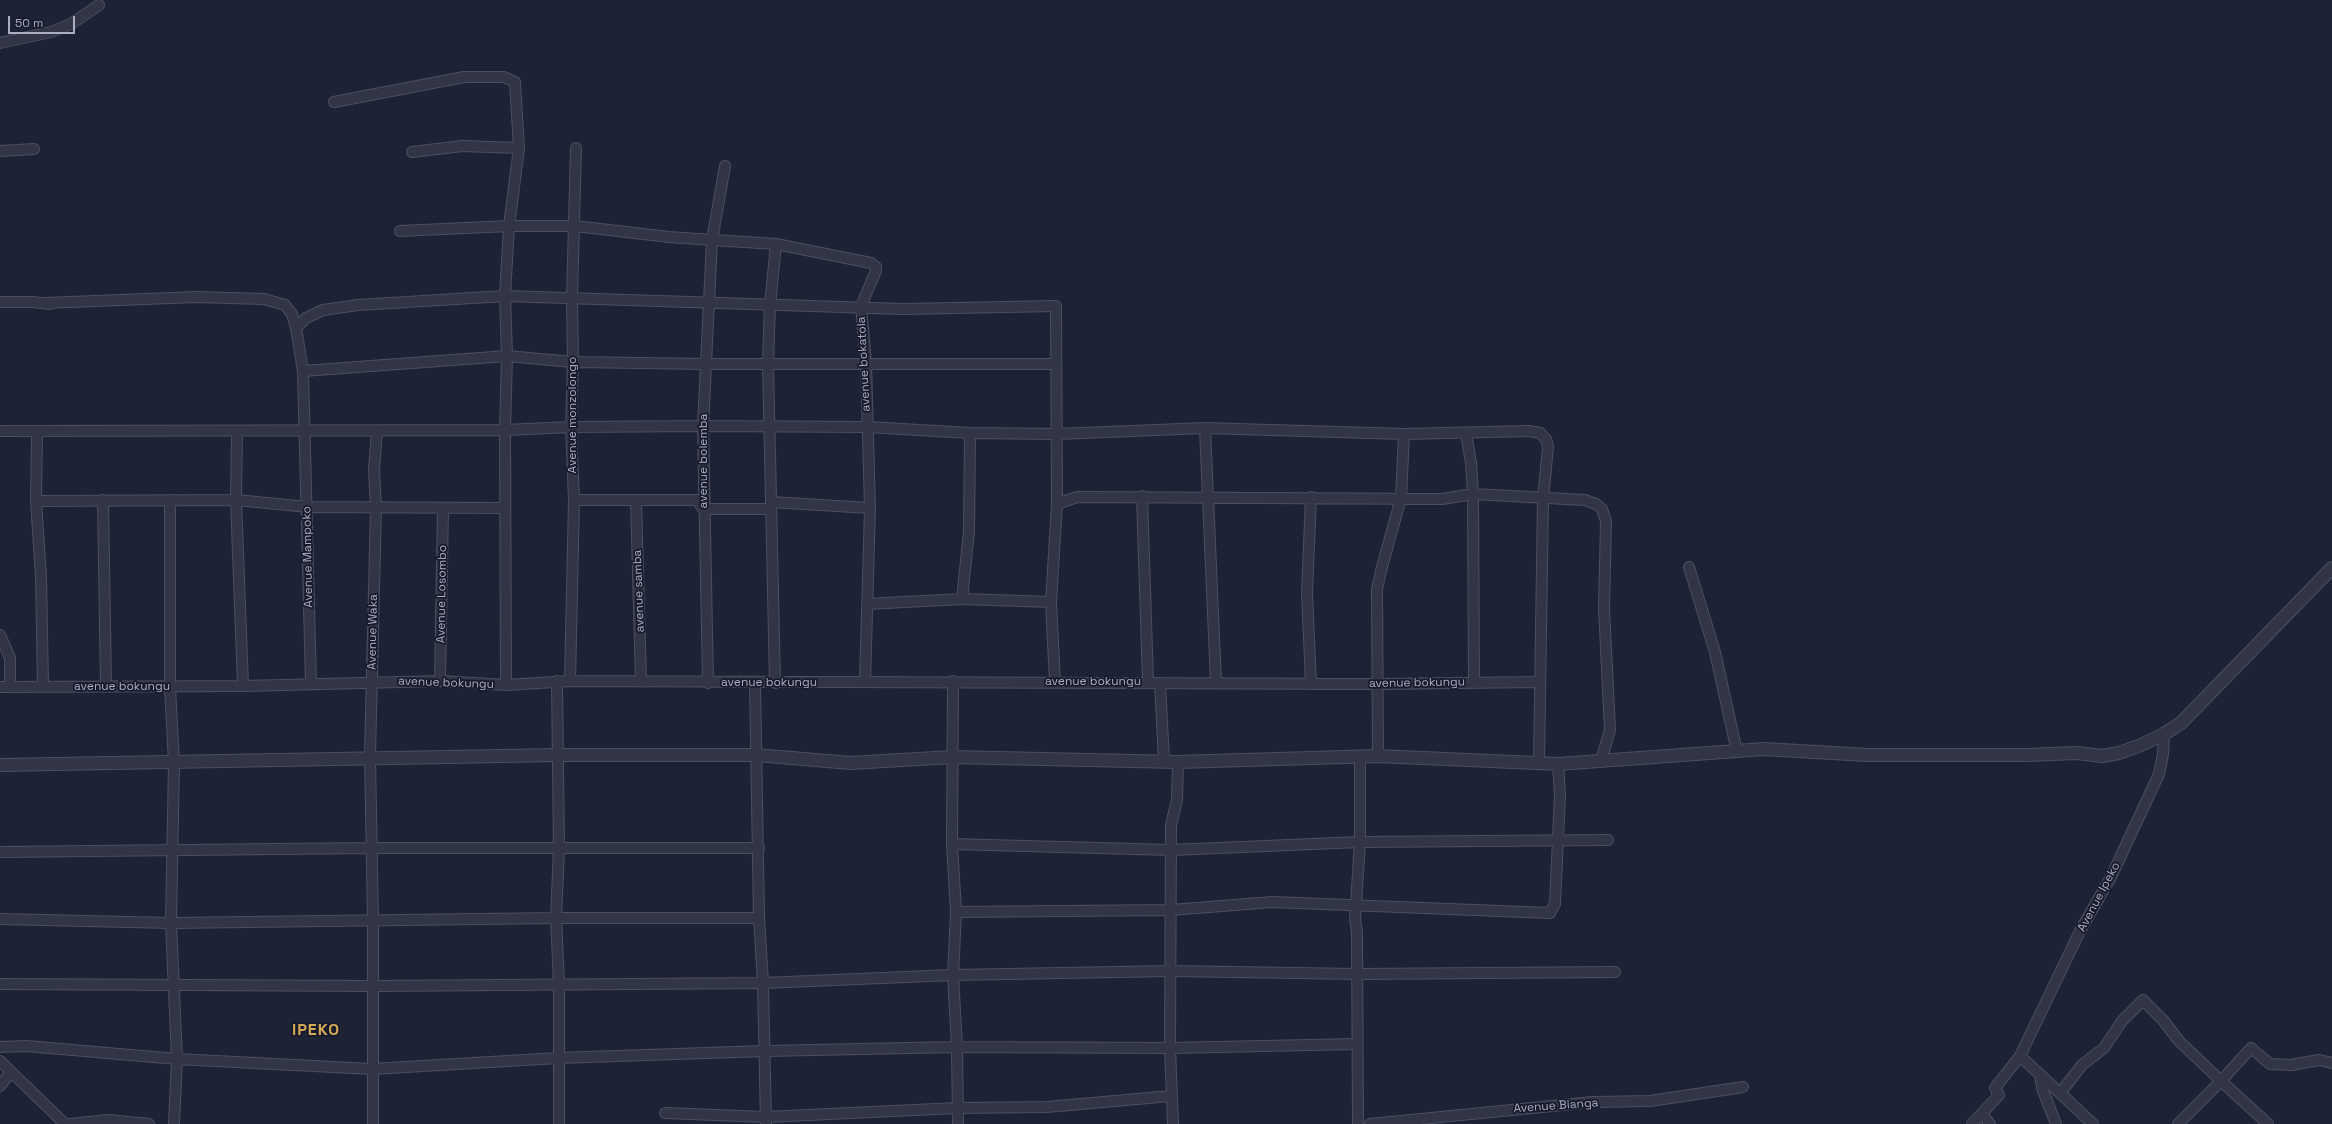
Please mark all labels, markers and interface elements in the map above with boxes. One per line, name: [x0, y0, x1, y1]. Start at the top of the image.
scale bar: [10, 8, 77, 34]
text: 50 m: [15, 15, 43, 31]
street label: avenue bokatola: [854, 316, 874, 412]
street label: Avenue monzolongo: [566, 357, 580, 473]
street label: avenue bolemba: [697, 414, 711, 508]
street label: Avenue Mampoko: [300, 506, 316, 608]
street label: Avenue Losombo: [434, 545, 450, 643]
street label: avenue samba: [630, 549, 648, 633]
street label: Avenue Waka: [365, 594, 381, 670]
street label: avenue bokungu: [398, 674, 494, 692]
street label: avenue bokungu: [1045, 675, 1141, 689]
street label: avenue bokungu: [1369, 675, 1465, 691]
street label: avenue bokungu: [721, 676, 817, 690]
street label: avenue bokungu: [74, 680, 170, 694]
street label: Avenue Ipeko: [2075, 860, 2123, 934]
district label: IPEKO: [292, 1021, 340, 1041]
street label: Avenue Bianga: [1513, 1096, 1599, 1116]

